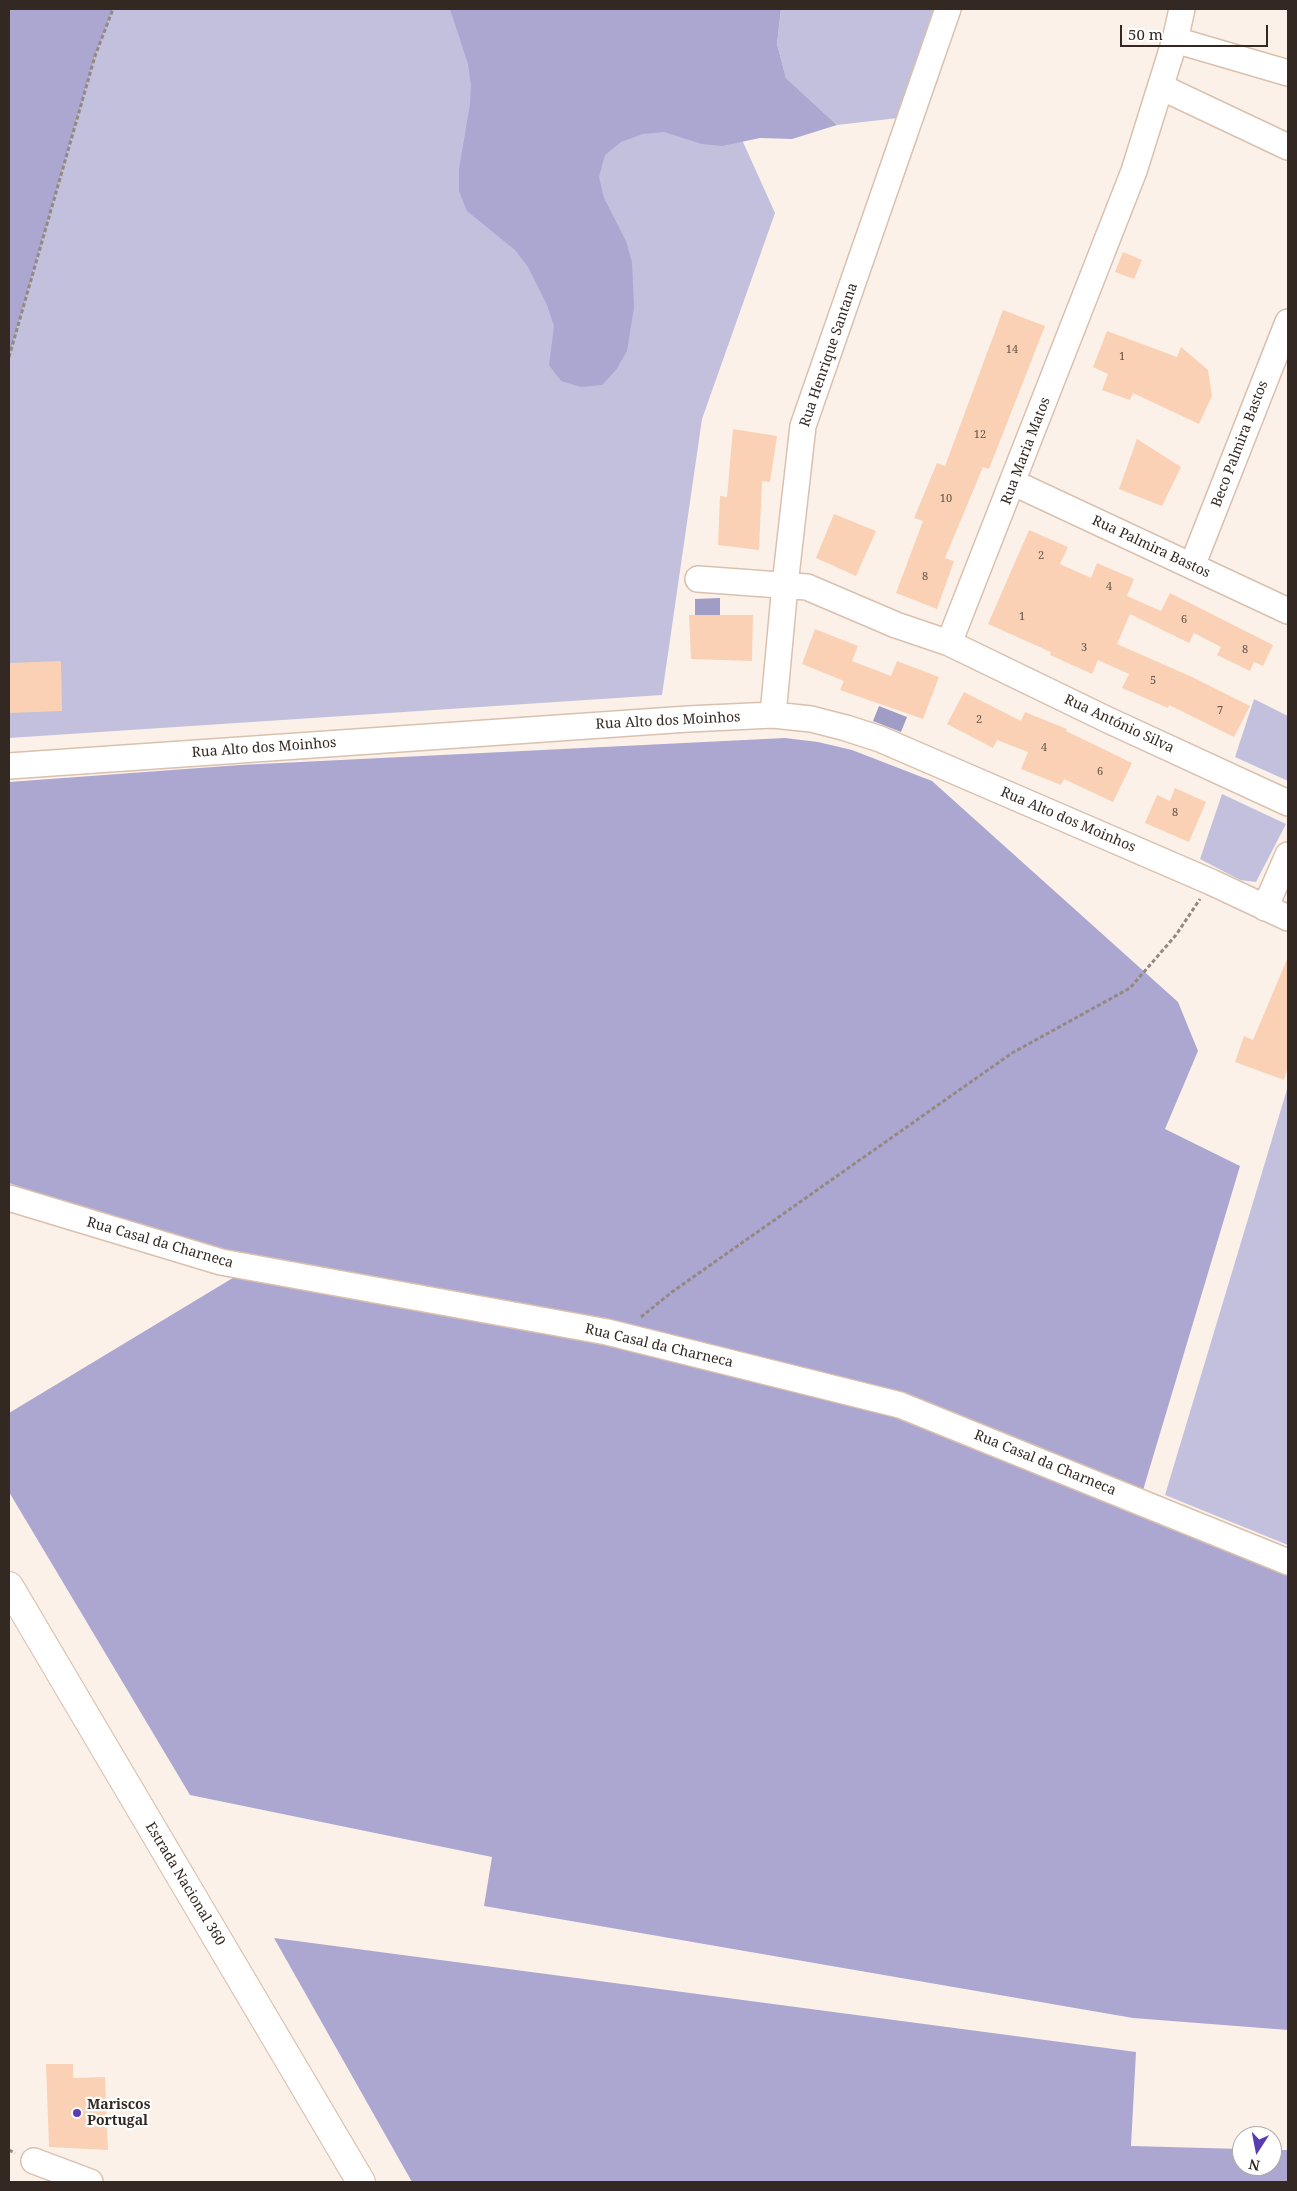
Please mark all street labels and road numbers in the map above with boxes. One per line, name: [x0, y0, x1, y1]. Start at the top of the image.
street label: Rua Henrique Santana: [796, 281, 862, 429]
street label: Beco Palmira Bastos: [1208, 378, 1272, 510]
street label: Rua Maria Matos: [998, 395, 1054, 507]
street label: Rua Palmira Bastos: [1089, 512, 1213, 582]
street label: Rua António Silva: [1061, 691, 1177, 757]
street label: Rua Alto dos Moinhos: [595, 709, 741, 733]
street label: Rua Alto dos Moinhos: [191, 735, 337, 761]
street label: Rua Alto dos Moinhos: [998, 784, 1138, 856]
street label: Rua Casal da Charneca: [85, 1214, 235, 1272]
street label: Rua Casal da Charneca: [583, 1321, 735, 1371]
street label: Rua Casal da Charneca: [972, 1427, 1118, 1499]
street label: Estrada Nacional 360: [142, 1819, 228, 1949]

